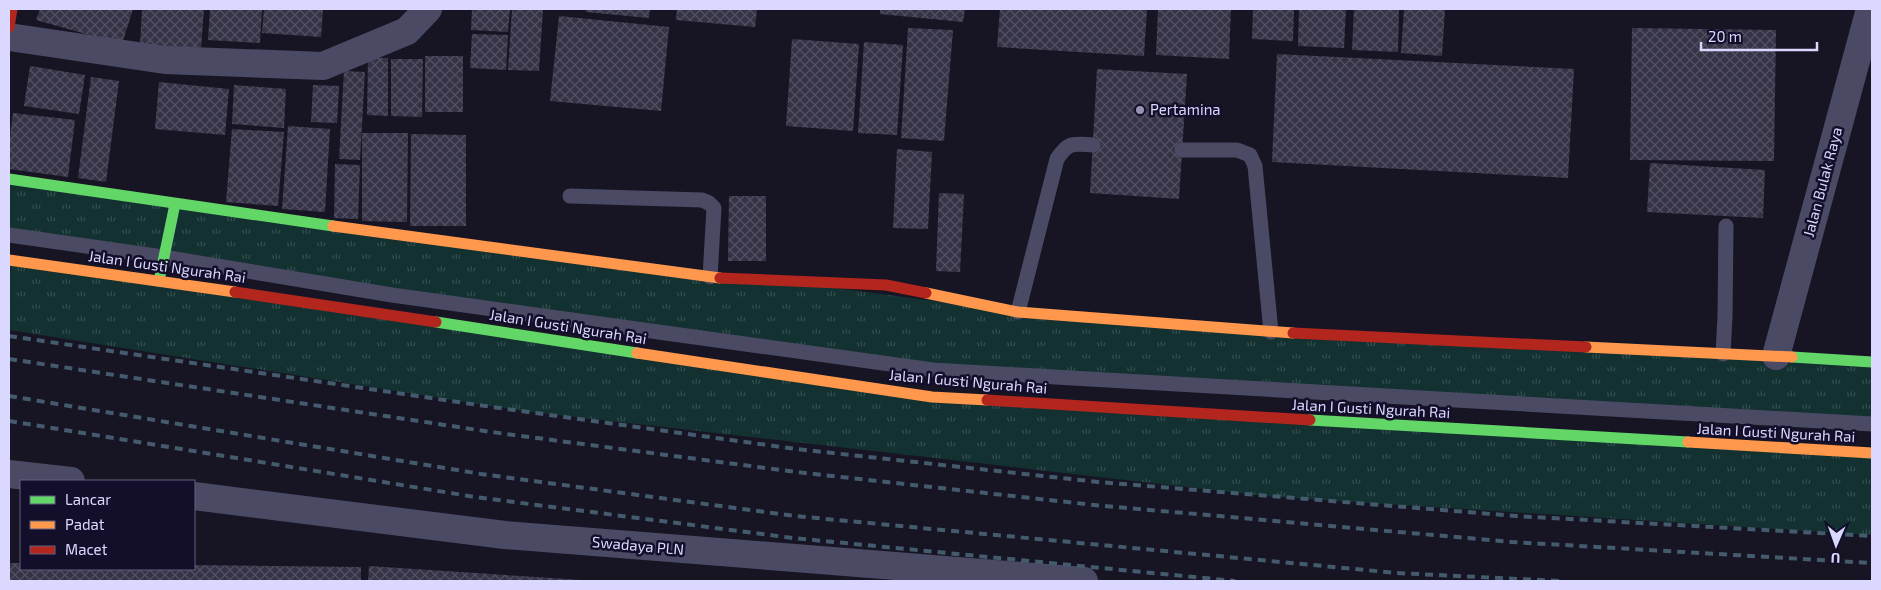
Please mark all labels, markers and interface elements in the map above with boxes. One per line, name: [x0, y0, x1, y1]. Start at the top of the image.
scale bar: [1701, 20, 1817, 52]
text: 20 m: [1708, 27, 1742, 45]
place label: Pertamina: [1150, 100, 1221, 118]
marker: Pertamina: [1134, 104, 1146, 116]
street label: Jalan Bulak Raya: [1799, 125, 1845, 239]
street label: Jalan I Gusti Ngurah Rai: [87, 246, 247, 286]
street label: Jalan I Gusti Ngurah Rai: [488, 305, 648, 347]
street label: Jalan I Gusti Ngurah Rai: [888, 365, 1048, 397]
street label: Jalan I Gusti Ngurah Rai: [1291, 395, 1451, 421]
street label: Jalan I Gusti Ngurah Rai: [1696, 419, 1856, 445]
legend: [20, 480, 195, 570]
text: Lancar: [65, 490, 111, 508]
text: Padat: [65, 515, 105, 533]
north arrow: [1811, 520, 1861, 570]
street label: Swadaya PLN: [591, 532, 685, 558]
text: Macet: [65, 540, 108, 558]
text: U: [1830, 550, 1841, 567]

